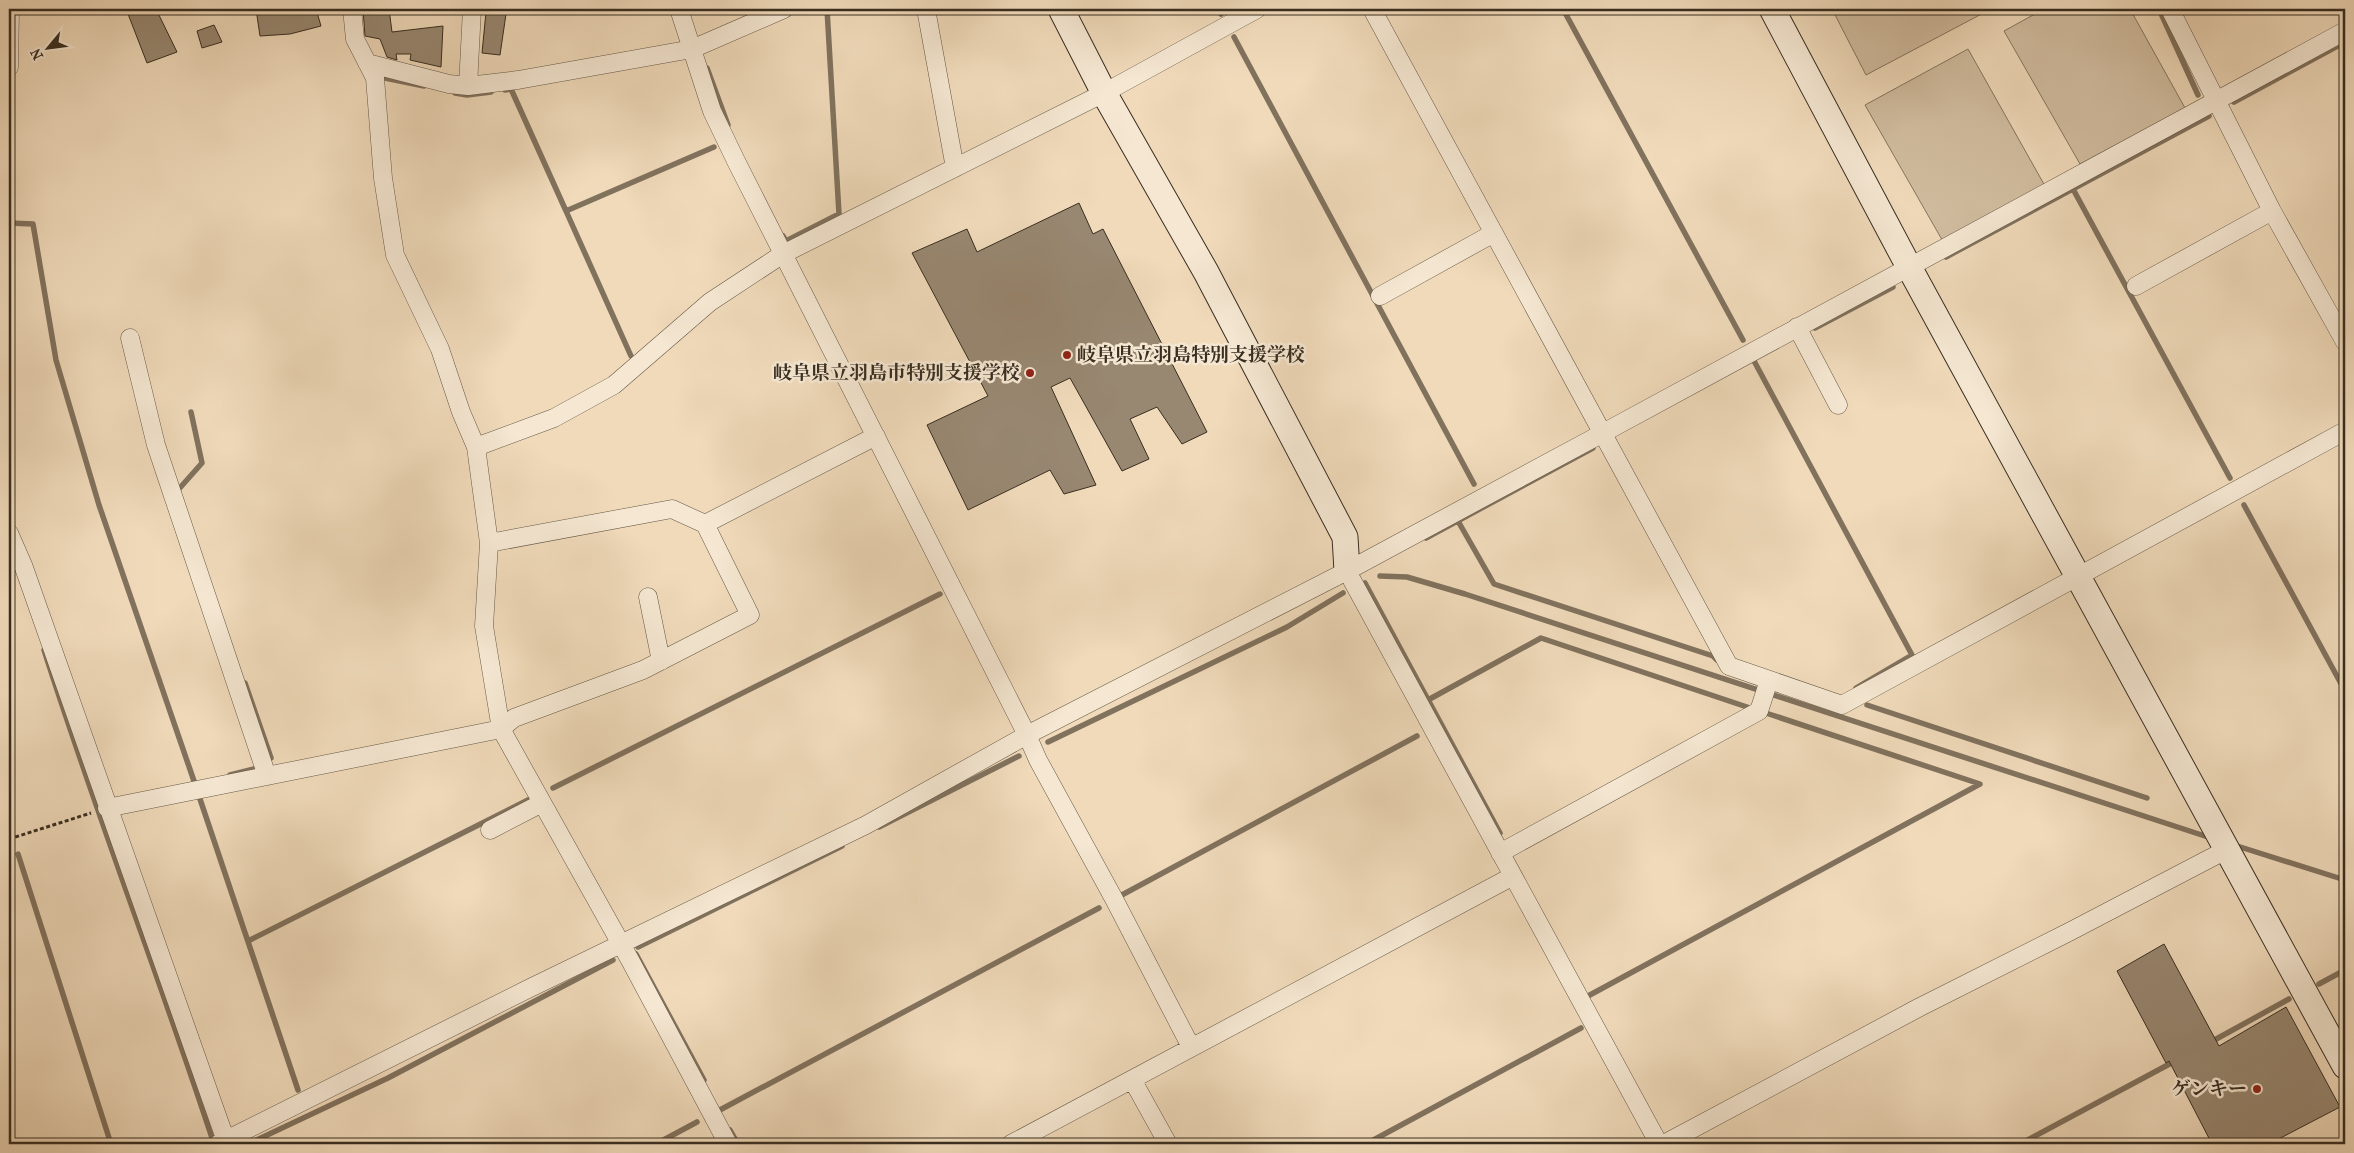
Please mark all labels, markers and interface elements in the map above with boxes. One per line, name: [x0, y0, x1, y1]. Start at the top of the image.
north arrow: [22, 22, 72, 72]
text: N: [27, 45, 47, 63]
place label: 岐阜県立羽島特別支援学校: [1077, 344, 1305, 366]
marker: 岐阜県立羽島特別支援学校: [1061, 349, 1073, 361]
place label: 岐阜県立羽島市特別支援学校: [773, 362, 1020, 384]
marker: 岐阜県立羽島市特別支援学校: [1024, 367, 1036, 379]
place label: ゲンキー: [2171, 1078, 2247, 1100]
marker: ゲンキー: [2251, 1083, 2263, 1095]

